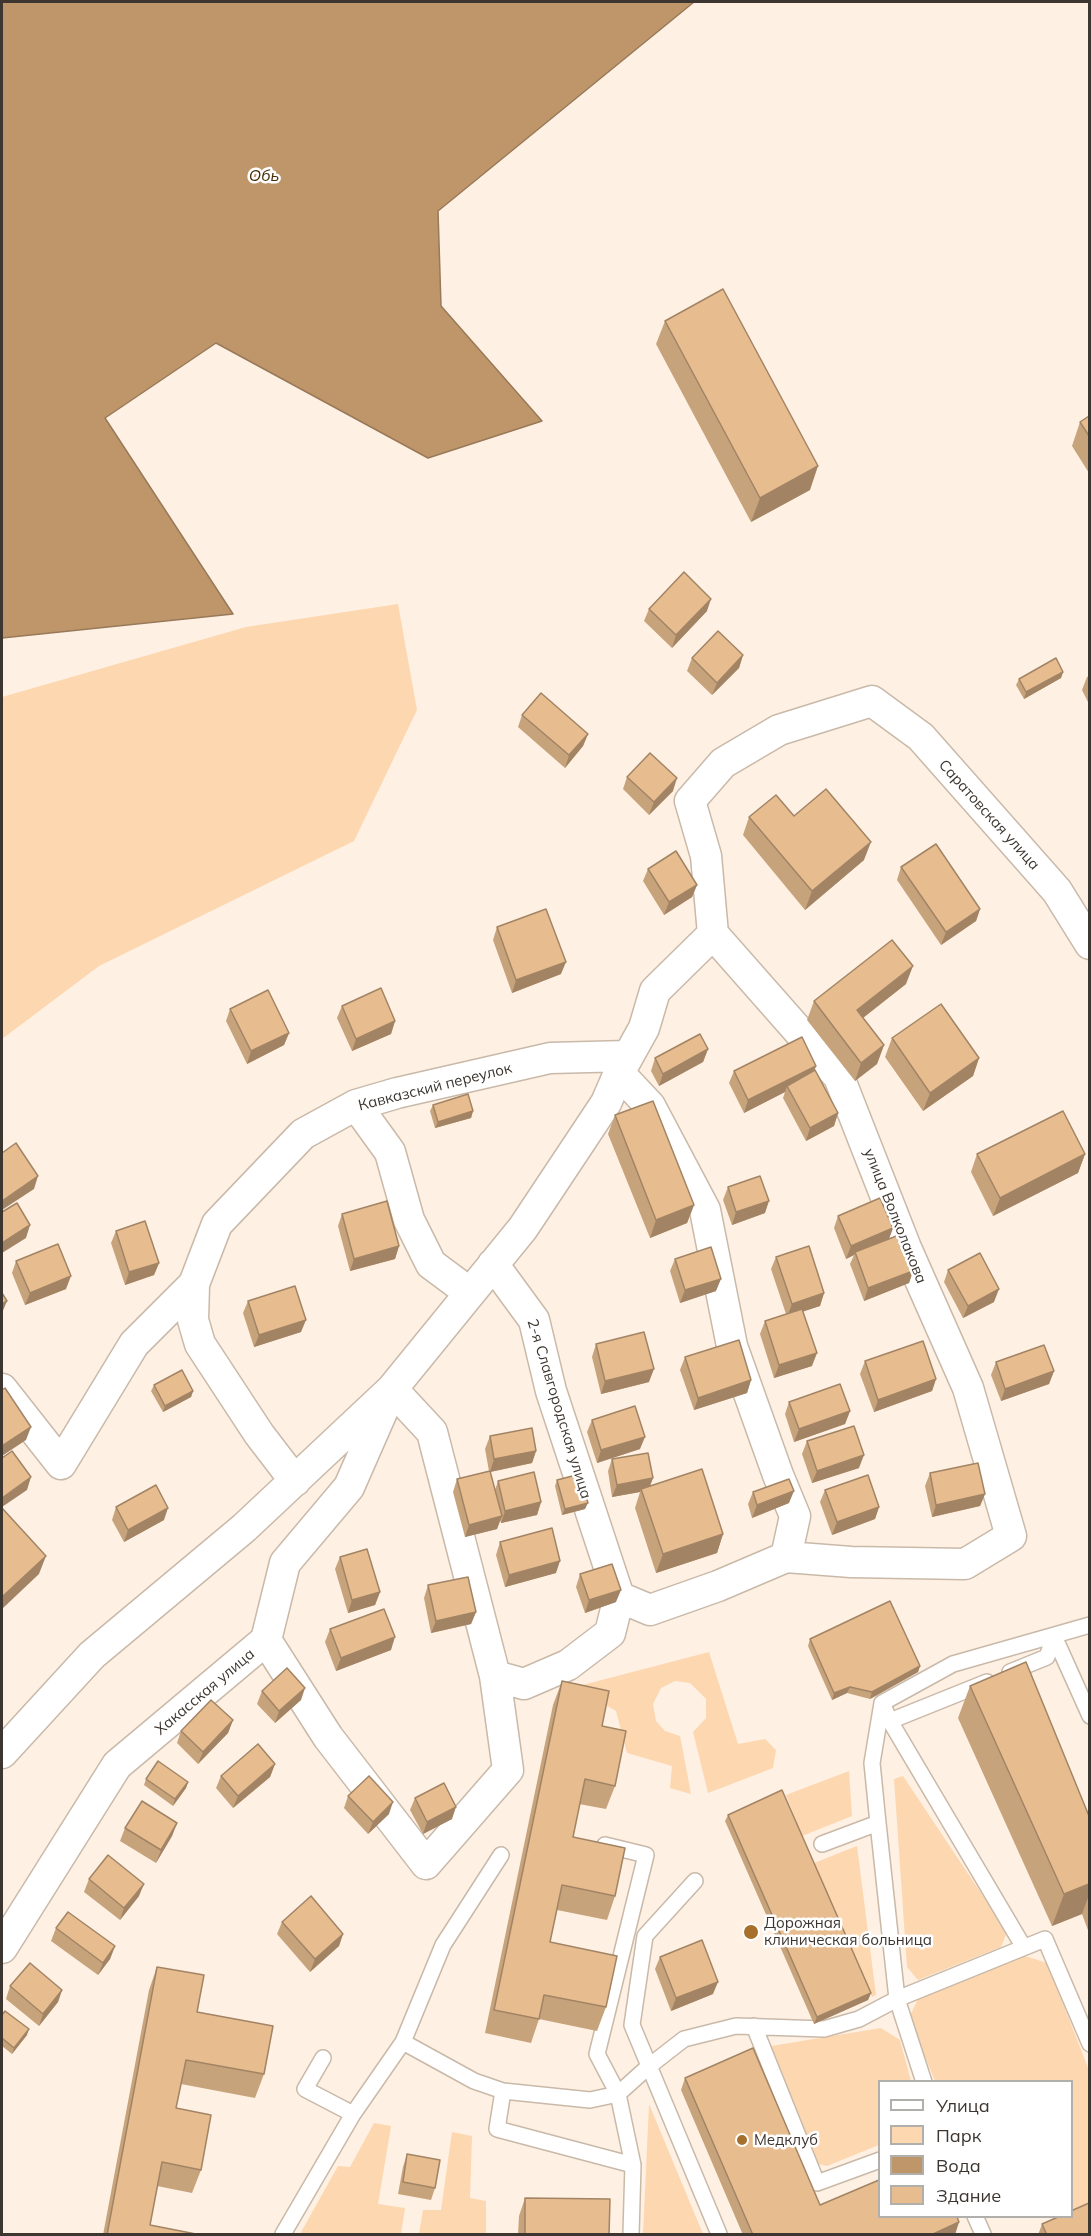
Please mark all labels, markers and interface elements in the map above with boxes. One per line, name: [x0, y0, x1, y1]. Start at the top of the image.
water label: Обь: [249, 166, 279, 186]
street label: Саратовская улица: [935, 756, 1043, 874]
street label: Кавказский переулок: [356, 1059, 514, 1115]
street label: улица Волколакова: [860, 1146, 930, 1286]
street label: 2-я Славгородская улица: [523, 1317, 595, 1501]
street label: Хакасская улица: [152, 1645, 258, 1739]
place label: Дорожная клиническая больница: [764, 1914, 932, 1949]
marker: Дорожная клиническая больница: [742, 1923, 760, 1941]
legend: [878, 2080, 1073, 2218]
text: Улица: [936, 2094, 990, 2117]
text: Парк: [936, 2124, 981, 2147]
place label: Медклуб: [754, 2131, 818, 2149]
marker: Медклуб: [735, 2133, 749, 2147]
text: Вода: [936, 2154, 981, 2177]
text: Здание: [936, 2184, 1001, 2207]

